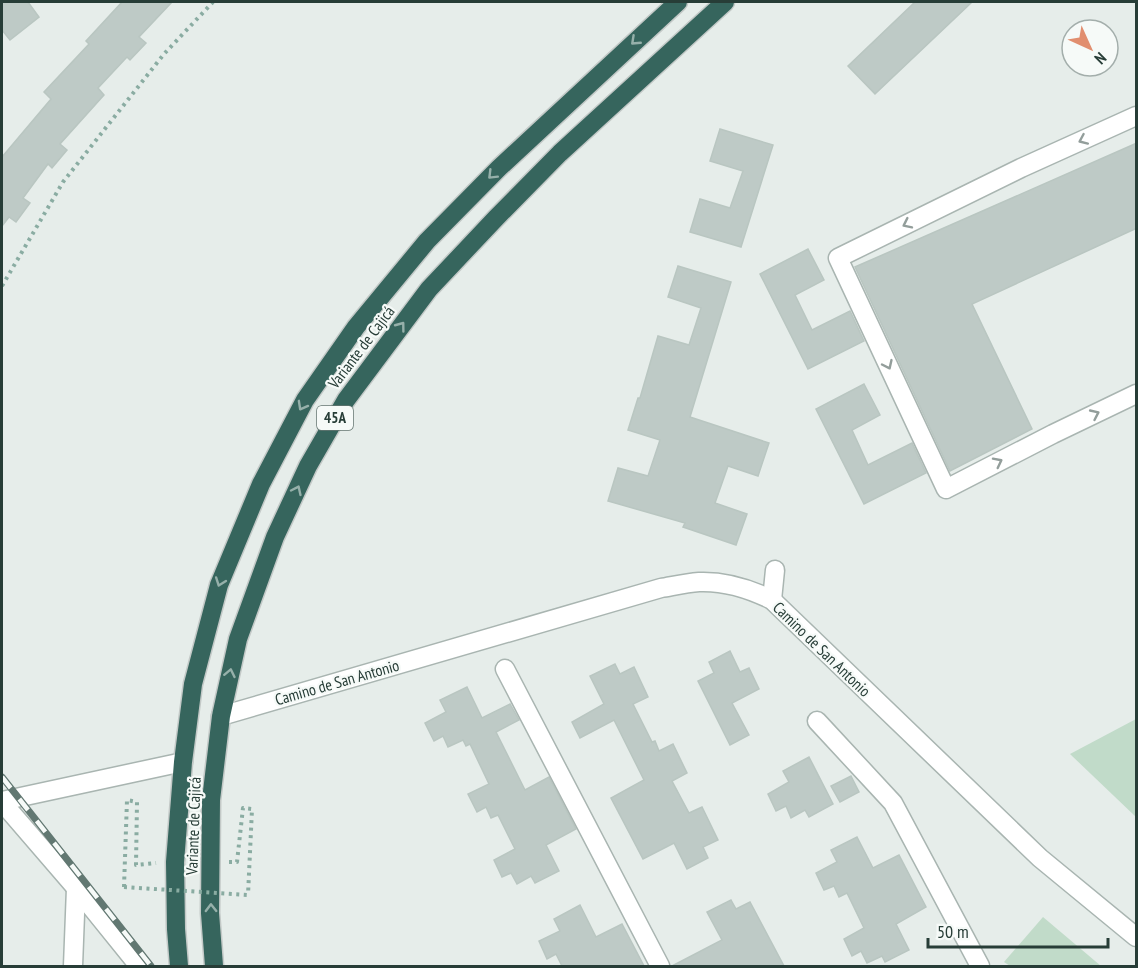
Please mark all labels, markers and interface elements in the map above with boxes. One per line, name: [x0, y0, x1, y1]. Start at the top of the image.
north arrow: [1060, 18, 1120, 78]
one-way arrow: [631, 34, 641, 45]
text: N: [1090, 48, 1111, 69]
one-way arrow: [1079, 133, 1090, 145]
one-way arrow: [489, 167, 500, 178]
one-way arrow: [903, 217, 914, 229]
street label: Variante de Cajicá: [323, 302, 399, 393]
one-way arrow: [394, 322, 405, 333]
one-way arrow: [881, 359, 893, 370]
one-way arrow: [298, 399, 309, 410]
road number: 45A: [317, 406, 353, 430]
one-way arrow: [1088, 410, 1099, 422]
one-way arrow: [992, 458, 1003, 469]
one-way arrow: [289, 486, 301, 497]
one-way arrow: [215, 576, 228, 587]
street label: Camino de San Antonio: [769, 597, 875, 701]
street label: Camino de San Antonio: [273, 655, 401, 709]
one-way arrow: [223, 668, 236, 678]
street label: Variante de Cajicá: [181, 777, 205, 876]
one-way arrow: [204, 904, 217, 913]
scale bar: [928, 911, 1108, 949]
text: 50 m: [937, 920, 969, 943]

